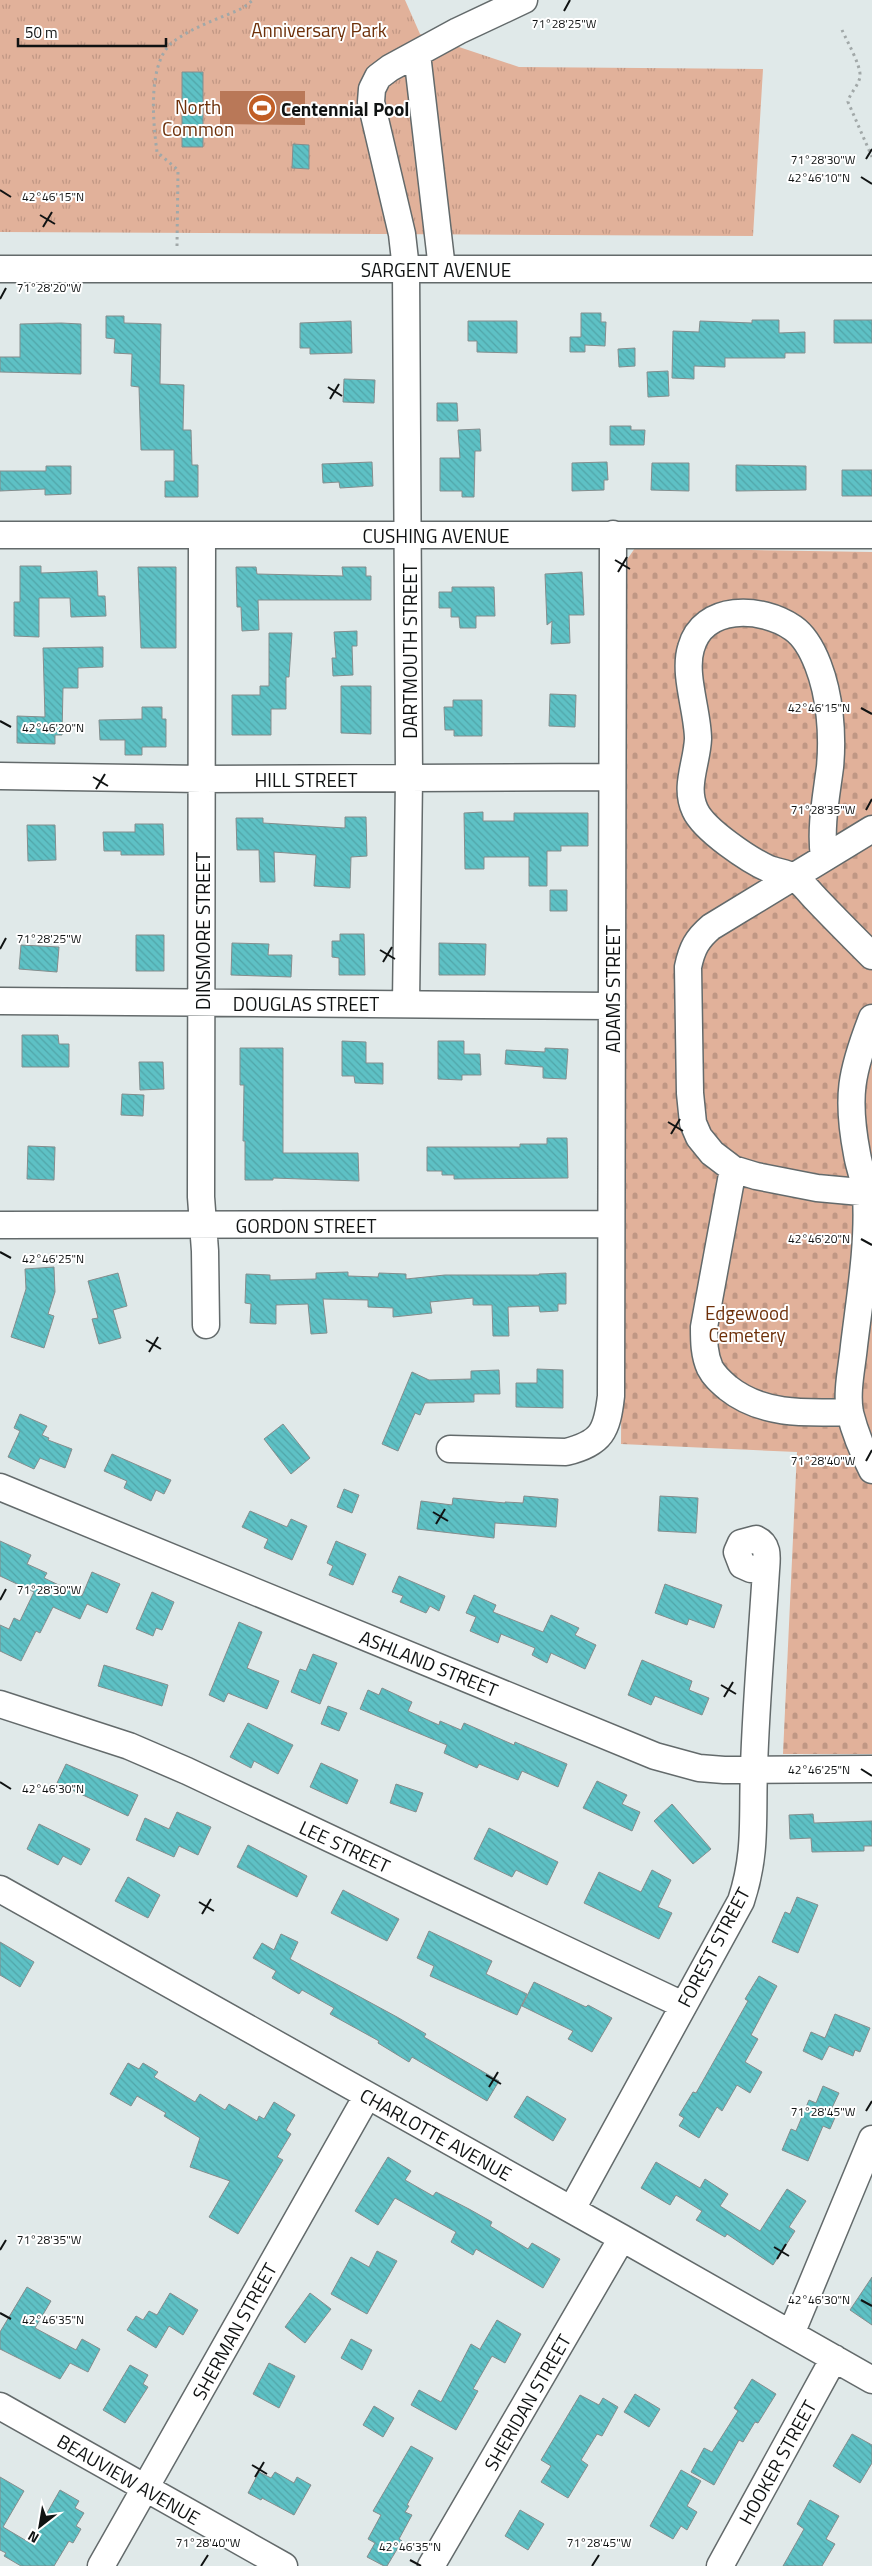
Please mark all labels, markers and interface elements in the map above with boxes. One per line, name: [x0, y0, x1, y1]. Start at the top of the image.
text: 71°28'25"W: [532, 14, 597, 33]
scale bar: [18, 15, 165, 47]
park label: Anniversary Park: [251, 15, 387, 44]
text: 50 m: [25, 21, 58, 44]
park label: North Common: [162, 92, 234, 143]
sports icon: Centennial Pool: [247, 93, 277, 123]
place label: Centennial Pool: [281, 94, 409, 123]
text: 71°28'30"W: [791, 150, 856, 169]
text: 42°46'10"N: [788, 168, 850, 187]
text: 42°46'15"N: [22, 187, 84, 206]
street label: SARGENT AVENUE: [361, 255, 511, 284]
text: 71°28'20"W: [17, 278, 82, 297]
street label: CUSHING AVENUE: [362, 521, 510, 550]
street label: DARTMOUTH STREET: [395, 563, 424, 739]
text: 42°46'15"N: [788, 698, 850, 717]
text: 42°46'20"N: [22, 718, 84, 737]
street label: HILL STREET: [255, 765, 357, 794]
text: 71°28'35"W: [791, 800, 856, 819]
street label: DINSMORE STREET: [188, 852, 217, 1010]
street label: ADAMS STREET: [598, 925, 627, 1053]
text: 71°28'25"W: [17, 929, 82, 948]
street label: DOUGLAS STREET: [233, 989, 379, 1018]
street label: GORDON STREET: [236, 1211, 376, 1240]
text: 42°46'20"N: [788, 1229, 850, 1248]
text: 42°46'25"N: [22, 1249, 84, 1268]
park label: Edgewood Cemetery: [705, 1298, 789, 1349]
text: 71°28'40"W: [791, 1451, 856, 1470]
text: 71°28'30"W: [17, 1580, 82, 1599]
street label: ASHLAND STREET: [355, 1622, 503, 1704]
text: 42°46'25"N: [788, 1760, 850, 1779]
text: 42°46'30"N: [22, 1779, 84, 1798]
street label: LEE STREET: [295, 1812, 395, 1880]
street label: FOREST STREET: [669, 1882, 757, 2012]
street label: CHARLOTTE AVENUE: [355, 2080, 517, 2188]
text: 71°28'45"W: [791, 2102, 856, 2121]
text: 71°28'35"W: [17, 2230, 82, 2249]
street label: SHERMAN STREET: [184, 2257, 284, 2405]
text: 42°46'30"N: [788, 2290, 850, 2309]
text: 42°46'35"N: [22, 2310, 84, 2329]
street label: SHERIDAN STREET: [476, 2328, 578, 2476]
street label: HOOKER STREET: [731, 2395, 823, 2529]
street label: BEAUVIEW AVENUE: [52, 2426, 206, 2532]
north arrow: [15, 2501, 65, 2551]
text: N: [23, 2526, 43, 2549]
text: 71°28'40"W: [176, 2533, 241, 2552]
text: 71°28'45"W: [567, 2533, 632, 2552]
text: 42°46'35"N: [379, 2537, 441, 2556]

